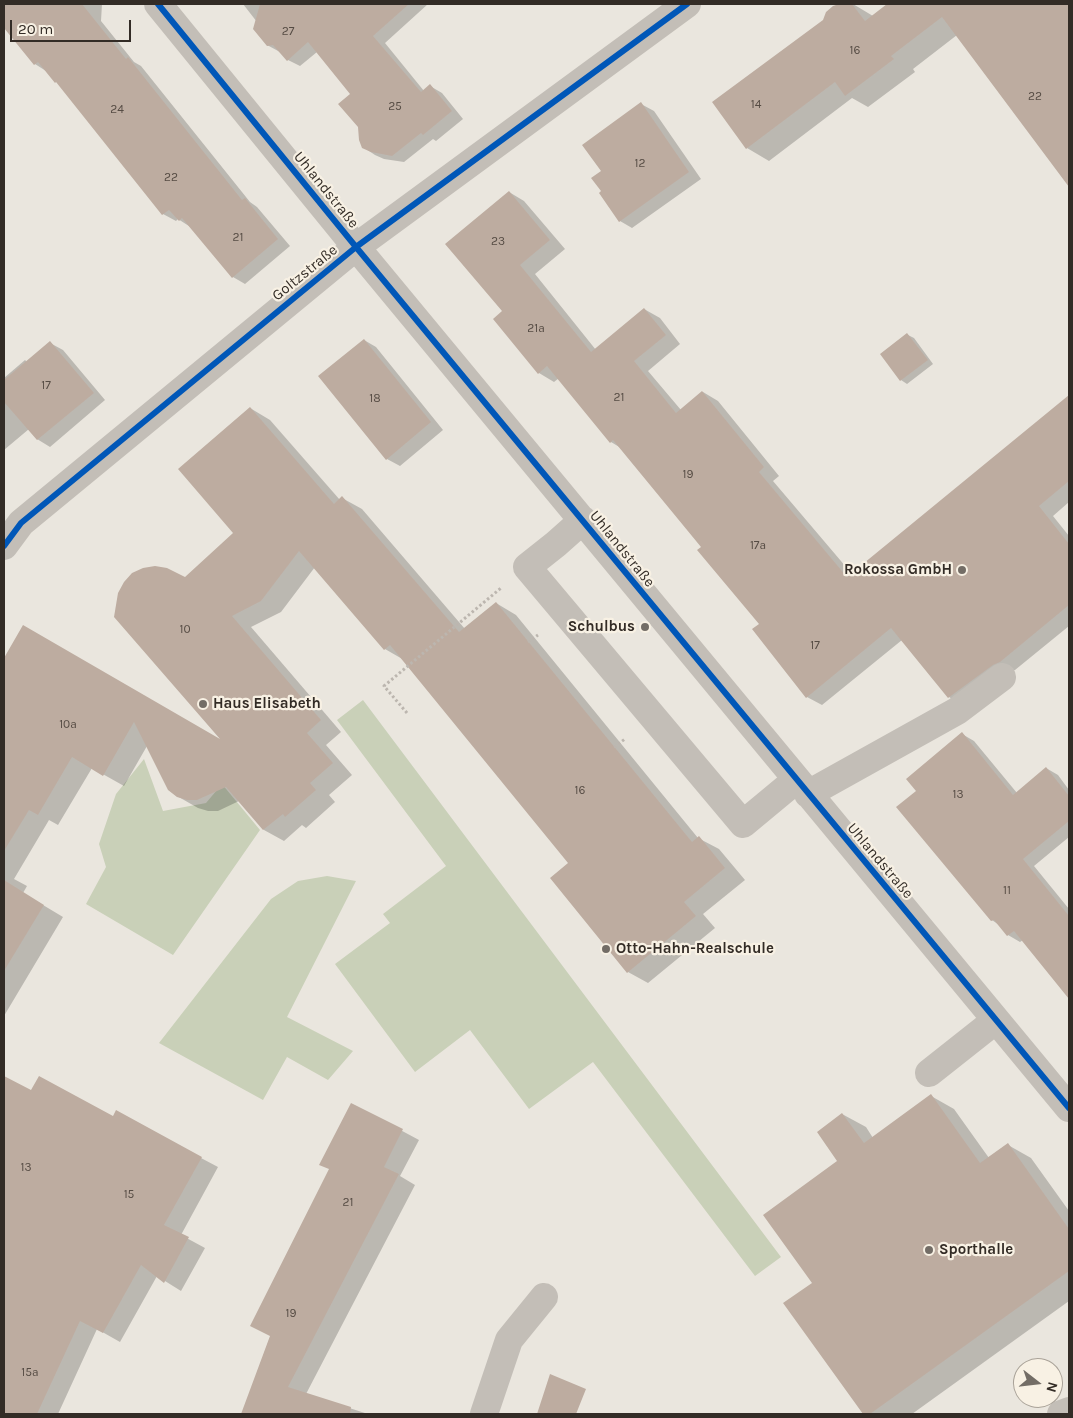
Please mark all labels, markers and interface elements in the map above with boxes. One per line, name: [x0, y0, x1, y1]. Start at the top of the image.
scale bar: [12, 10, 134, 42]
text: 20 m: [18, 20, 53, 38]
house number: 27: [282, 25, 294, 39]
house number: 16: [850, 44, 860, 58]
house number: 22: [1028, 90, 1042, 104]
house number: 14: [751, 98, 761, 112]
house number: 25: [388, 100, 402, 114]
house number: 24: [110, 103, 124, 117]
street label: Uhlandstraße: [290, 148, 362, 232]
house number: 12: [635, 157, 645, 171]
house number: 22: [164, 171, 178, 185]
house number: 21: [233, 231, 243, 245]
house number: 23: [491, 235, 505, 249]
street label: Goltzstraße: [269, 241, 341, 305]
house number: 21a: [527, 322, 545, 336]
house number: 17: [41, 379, 51, 393]
house number: 21: [614, 391, 624, 405]
house number: 18: [369, 392, 381, 406]
house number: 19: [683, 468, 693, 482]
street label: Uhlandstraße: [586, 507, 658, 591]
house number: 17a: [750, 539, 766, 553]
place label: Rokossa GmbH: [844, 561, 952, 579]
marker: Rokossa GmbH: [956, 564, 968, 576]
place label: Schulbus: [568, 618, 635, 636]
marker: Schulbus: [639, 621, 651, 633]
house number: 10: [179, 623, 191, 637]
house number: 17: [810, 639, 820, 653]
place label: Haus Elisabeth: [213, 695, 321, 713]
marker: Haus Elisabeth: [197, 698, 209, 710]
house number: 10a: [59, 718, 77, 732]
house number: 16: [575, 784, 585, 798]
house number: 13: [952, 788, 964, 802]
street label: Uhlandstraße: [843, 819, 917, 903]
house number: 11: [1003, 884, 1011, 898]
place label: Otto-Hahn-Realschule: [616, 940, 774, 958]
marker: Otto-Hahn-Realschule: [600, 943, 612, 955]
house number: 13: [20, 1161, 32, 1175]
house number: 15: [124, 1188, 134, 1202]
house number: 21: [343, 1196, 353, 1210]
place label: Sporthalle: [939, 1241, 1013, 1259]
marker: Sporthalle: [923, 1244, 935, 1256]
house number: 19: [286, 1307, 296, 1321]
north arrow: [1013, 1358, 1063, 1408]
house number: 15a: [21, 1366, 39, 1380]
text: N: [1042, 1380, 1061, 1394]

